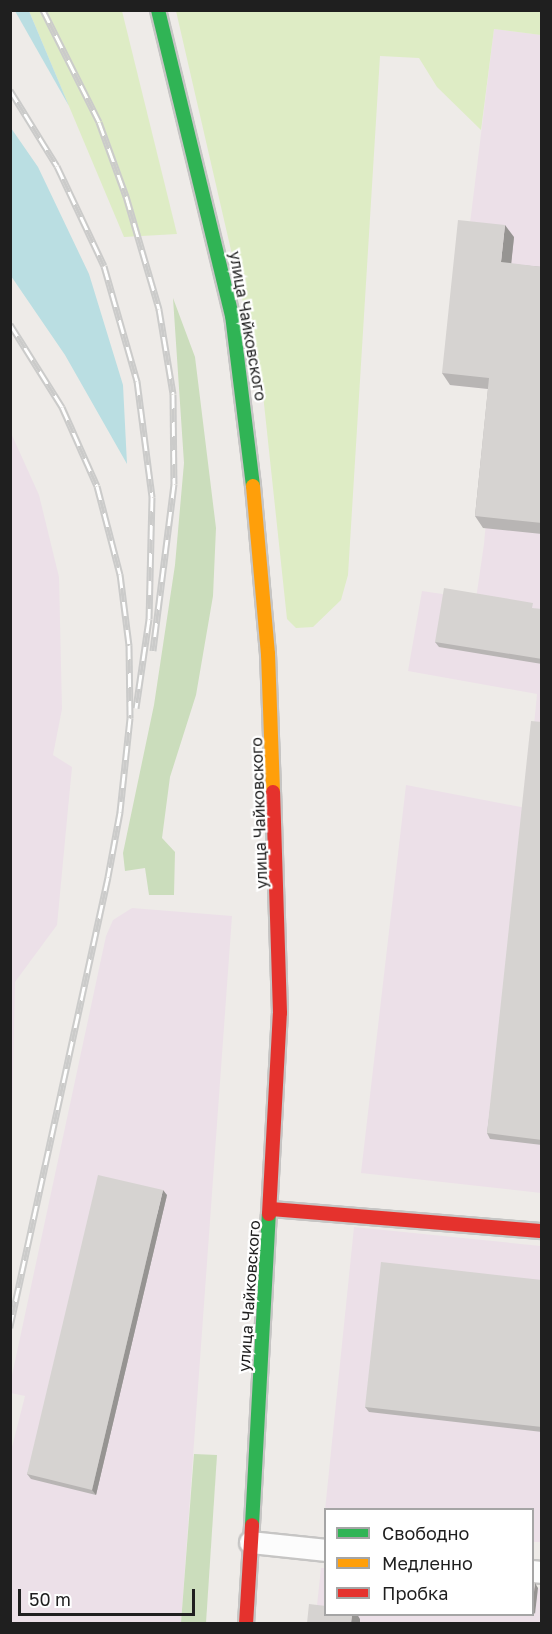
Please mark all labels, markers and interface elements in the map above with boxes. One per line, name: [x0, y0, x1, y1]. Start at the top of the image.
street label: улица Чайковского: [225, 250, 271, 402]
street label: улица Чайковского: [247, 737, 271, 889]
street label: улица Чайковского: [234, 1220, 264, 1372]
legend: [324, 1508, 534, 1616]
text: Свободно: [382, 1522, 469, 1544]
text: Медленно: [382, 1552, 473, 1574]
scale bar: [21, 1577, 198, 1615]
text: Пробка: [382, 1582, 448, 1604]
text: 50 m: [29, 1588, 71, 1610]

